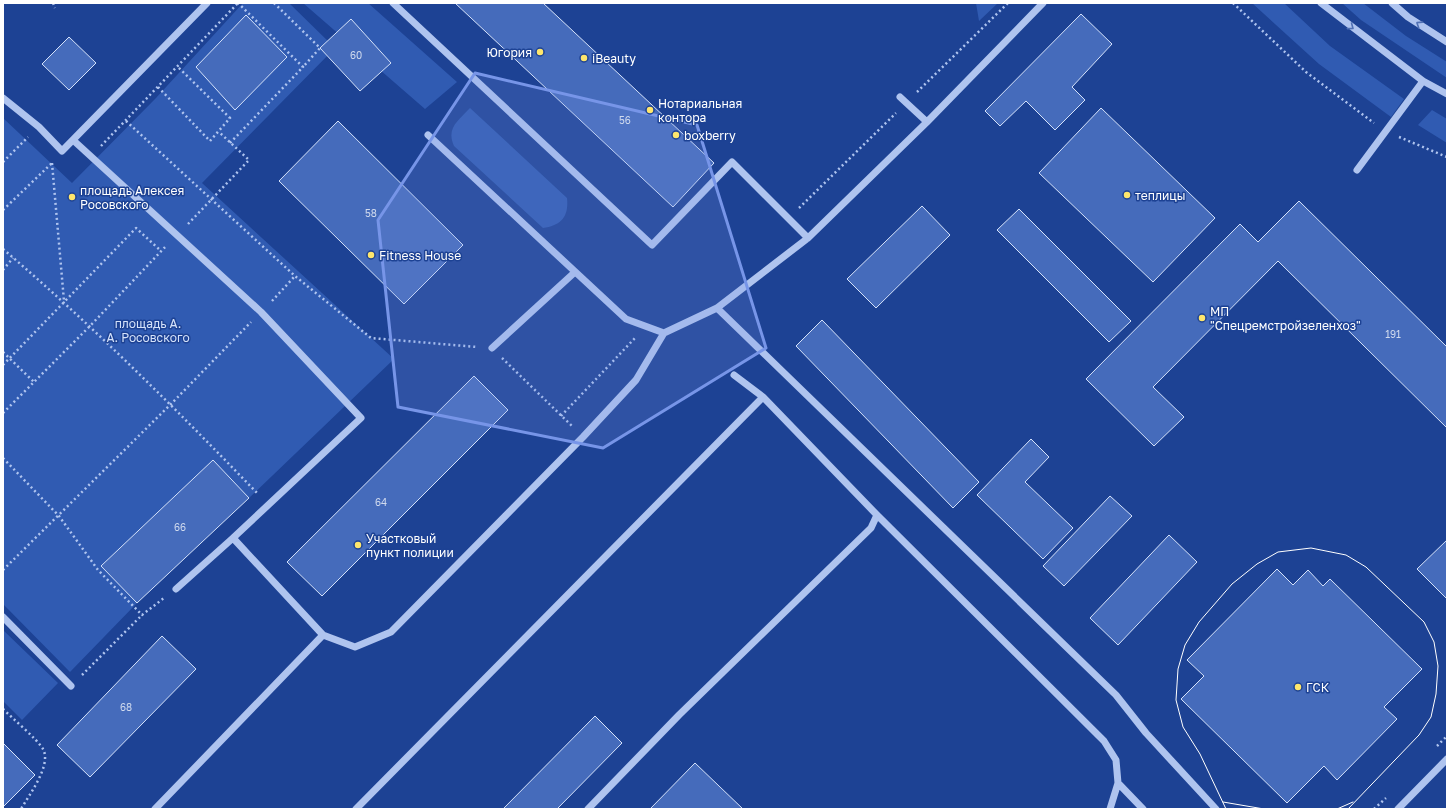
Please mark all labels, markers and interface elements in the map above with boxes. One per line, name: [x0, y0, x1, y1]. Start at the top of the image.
one-way arrow: [1416, 21, 1423, 28]
one-way arrow: [1347, 22, 1354, 29]
place label: Югория: [486, 45, 532, 60]
marker: Югория: [535, 47, 545, 57]
house number: 60: [350, 49, 362, 61]
place label: iBeauty: [592, 51, 636, 66]
marker: iBeauty: [579, 53, 589, 63]
place label: Нотариальная контора: [658, 96, 742, 125]
marker: Нотариальная контора: [645, 105, 655, 115]
house number: 56: [619, 114, 631, 126]
place label: boxberry: [684, 128, 736, 143]
marker: boxberry: [671, 130, 681, 140]
place label: площадь Алексея Росовского: [80, 183, 184, 212]
place label: теплицы: [1135, 188, 1185, 203]
marker: теплицы: [1122, 190, 1132, 200]
marker: площадь Алексея Росовского: [67, 192, 77, 202]
house number: 58: [365, 207, 377, 219]
place label: Fitness House: [379, 248, 461, 263]
marker: Fitness House: [366, 250, 376, 260]
place label: МП "Спецремстройзеленхоз": [1210, 304, 1361, 333]
marker: МП "Спецремстройзеленхоз": [1197, 313, 1207, 323]
park label: площадь А. А. Росовского: [106, 316, 190, 345]
house number: 191: [1385, 328, 1401, 340]
house number: 64: [375, 496, 387, 508]
house number: 66: [174, 521, 186, 533]
place label: Участковый пункт полиции: [366, 531, 454, 560]
marker: Участковый пункт полиции: [353, 540, 363, 550]
place label: ГСК: [1306, 680, 1330, 695]
marker: ГСК: [1293, 682, 1303, 692]
house number: 68: [120, 701, 132, 713]

